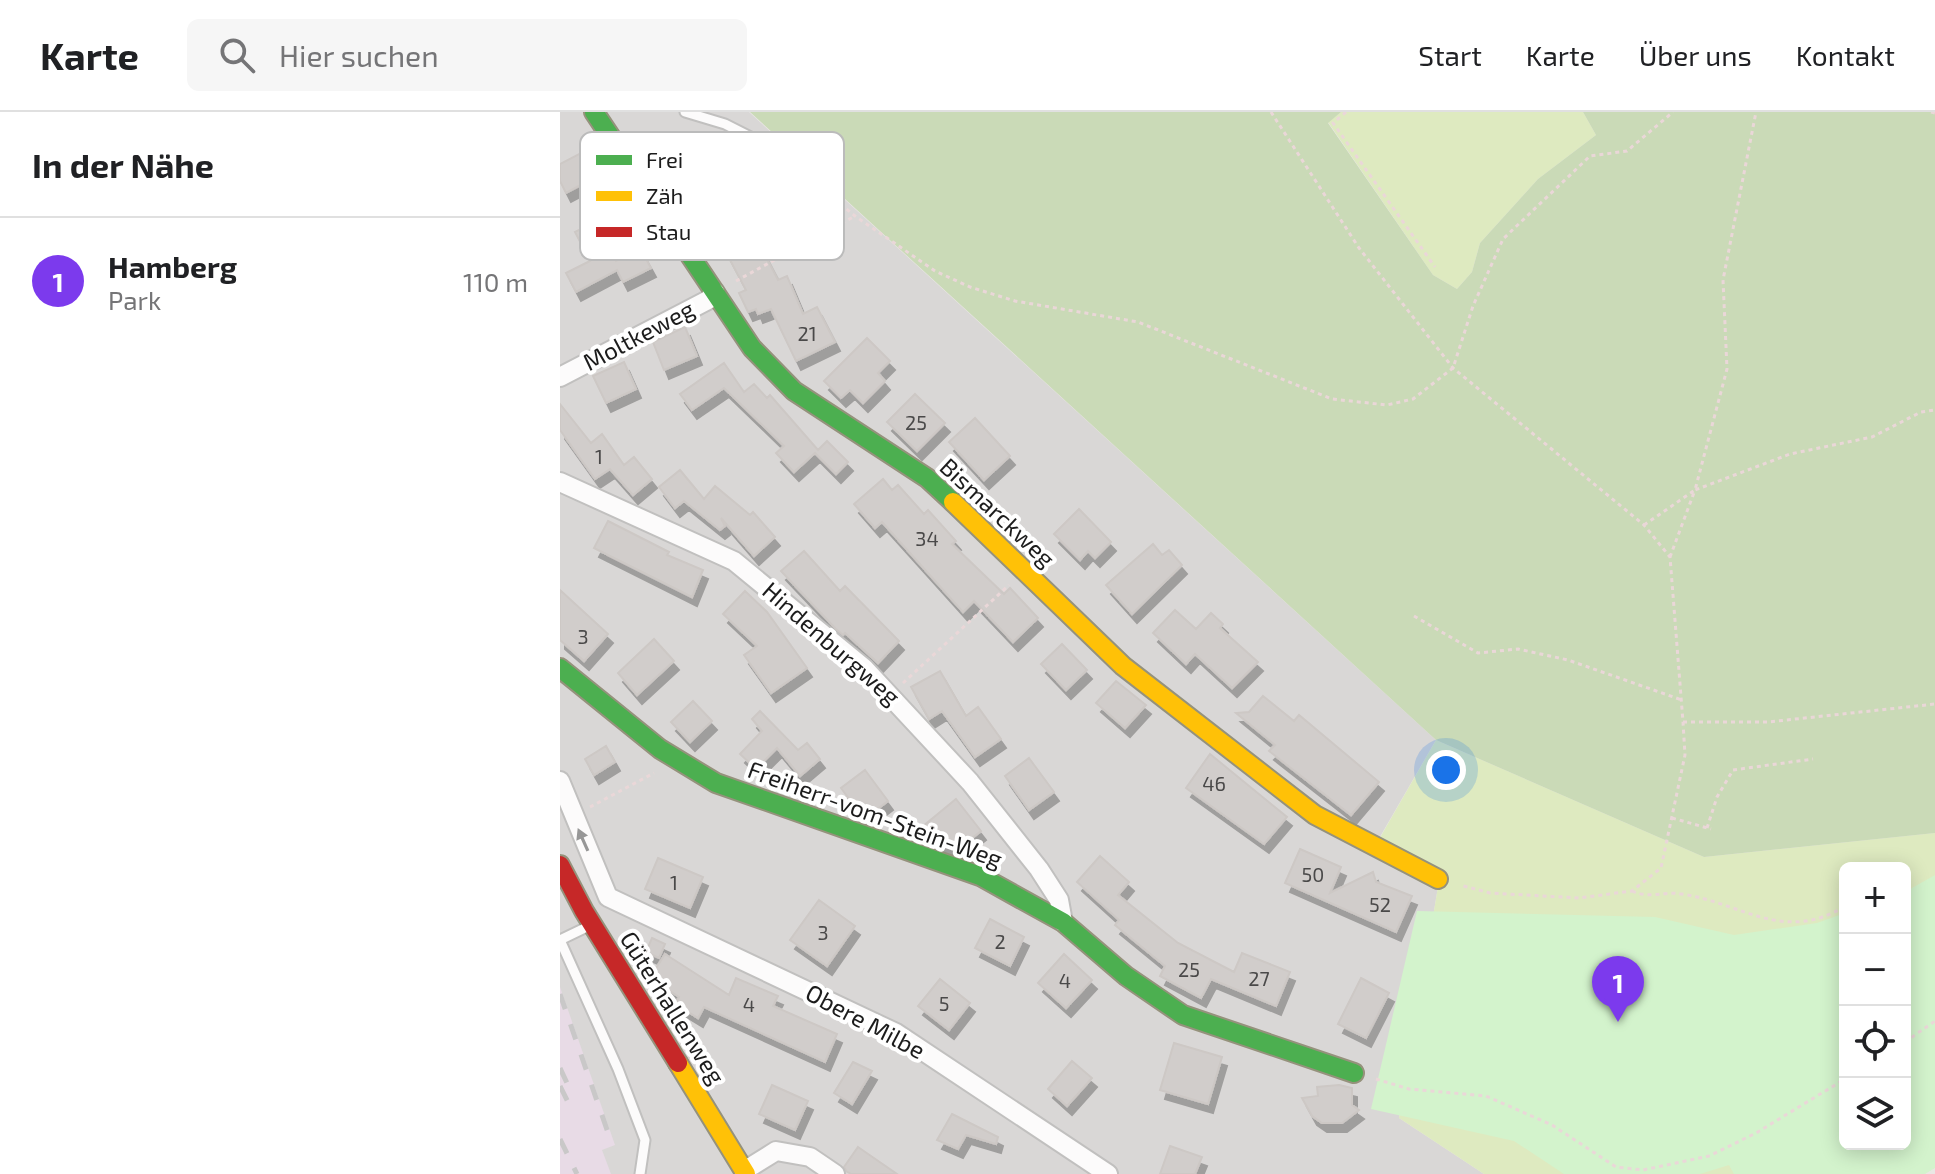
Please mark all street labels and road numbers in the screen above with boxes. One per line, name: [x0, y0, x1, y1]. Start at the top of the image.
street label: Moltkeweg: [578, 293, 699, 376]
street label: Bismarckweg: [935, 451, 1061, 572]
street label: Hindenburgweg: [757, 575, 907, 710]
street label: Freiherr-vom-Stein-Weg: [744, 754, 1007, 873]
street label: Güterhallenweg: [615, 925, 732, 1089]
street label: Obere Milbe: [801, 977, 930, 1064]

